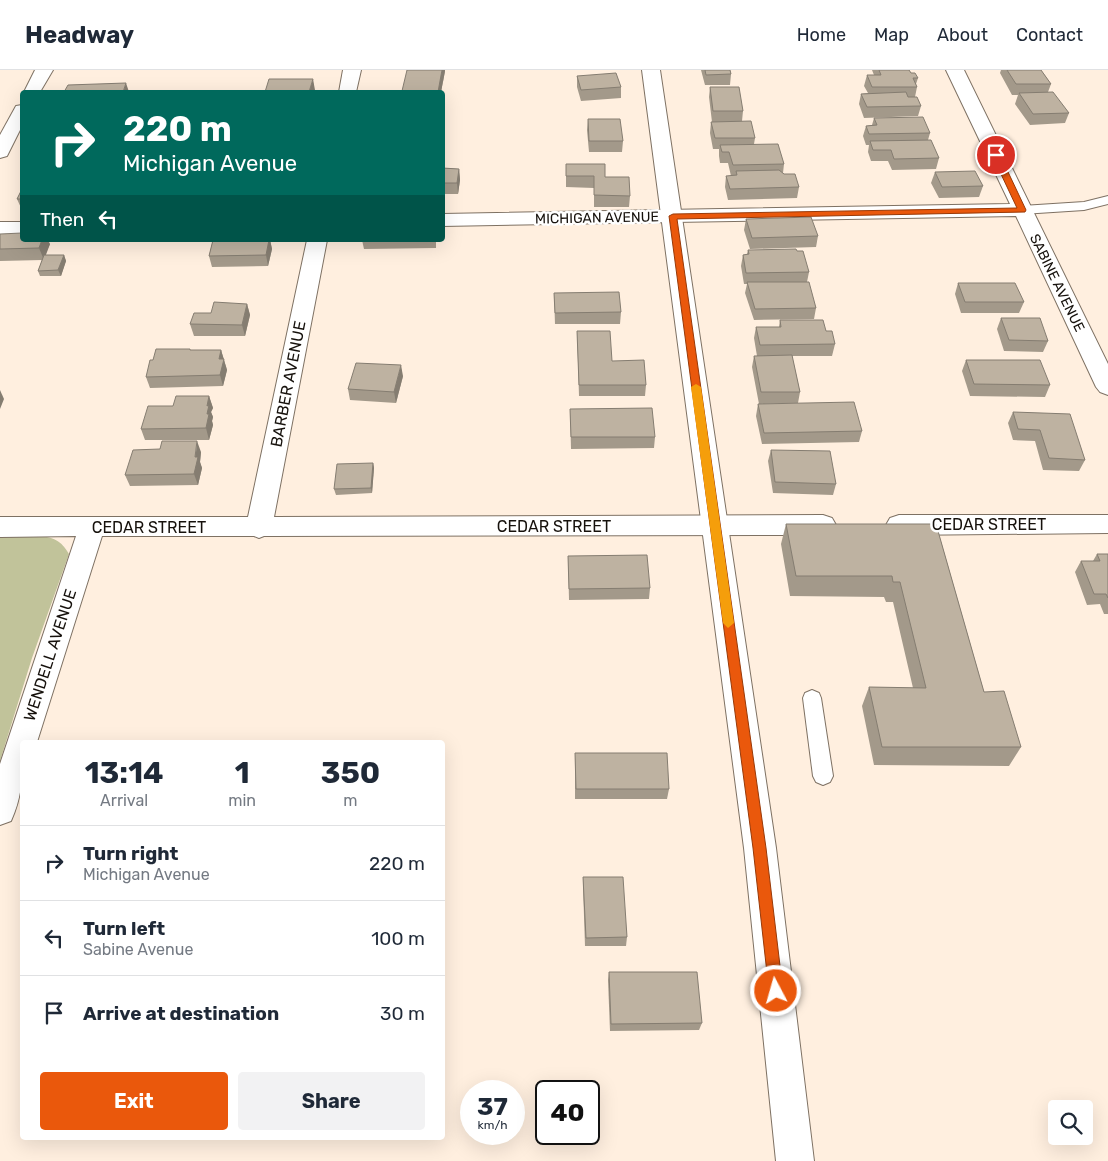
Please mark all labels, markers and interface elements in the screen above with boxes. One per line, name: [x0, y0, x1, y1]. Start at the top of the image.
text: Headway: [25, 21, 134, 49]
text: Home: [797, 24, 846, 46]
text: Map: [874, 24, 909, 46]
text: About: [937, 24, 988, 46]
text: Contact: [1016, 24, 1083, 46]
text: 220 m: [123, 108, 232, 150]
icon: right: [40, 110, 105, 175]
pin: [975, 134, 1017, 176]
icon: arrive: [982, 141, 1010, 169]
text: Michigan Avenue: [123, 150, 297, 177]
icon: left: [94, 205, 122, 233]
text: Then: [40, 208, 84, 231]
street label: MICHIGAN AVENUE: [535, 208, 659, 228]
street label: SABINE AVENUE: [1026, 231, 1088, 335]
street label: BARBER AVENUE: [266, 319, 310, 449]
street label: CEDAR STREET: [932, 515, 1046, 534]
street label: CEDAR STREET: [497, 517, 611, 536]
street label: CEDAR STREET: [92, 518, 206, 537]
street label: WENDELL AVENUE: [20, 587, 80, 723]
text: 13:14: [85, 755, 164, 791]
text: 1: [235, 755, 250, 791]
text: 350: [321, 755, 380, 791]
text: Arrival: [100, 791, 148, 810]
text: min: [228, 791, 256, 810]
text: m: [343, 791, 358, 810]
text: Turn right: [83, 842, 178, 865]
icon: right: [40, 849, 68, 877]
text: 220 m: [369, 852, 425, 875]
text: Michigan Avenue: [83, 865, 210, 884]
text: Turn left: [83, 917, 165, 940]
icon: left: [40, 924, 68, 952]
text: 100 m: [371, 927, 425, 950]
text: Sabine Avenue: [83, 940, 193, 959]
position arrow: [749, 964, 801, 1016]
icon: arrive: [40, 999, 68, 1027]
text: Arrive at destination: [83, 1002, 279, 1025]
text: 30 m: [380, 1002, 425, 1025]
button: Exit: [40, 1072, 228, 1130]
button: Share: [238, 1072, 425, 1130]
speed limit sign: 40: [535, 1080, 600, 1145]
text: 37: [477, 1092, 508, 1121]
map controls: [1048, 1100, 1093, 1145]
button: search: [1048, 1100, 1093, 1145]
text: km/h: [478, 1118, 507, 1132]

